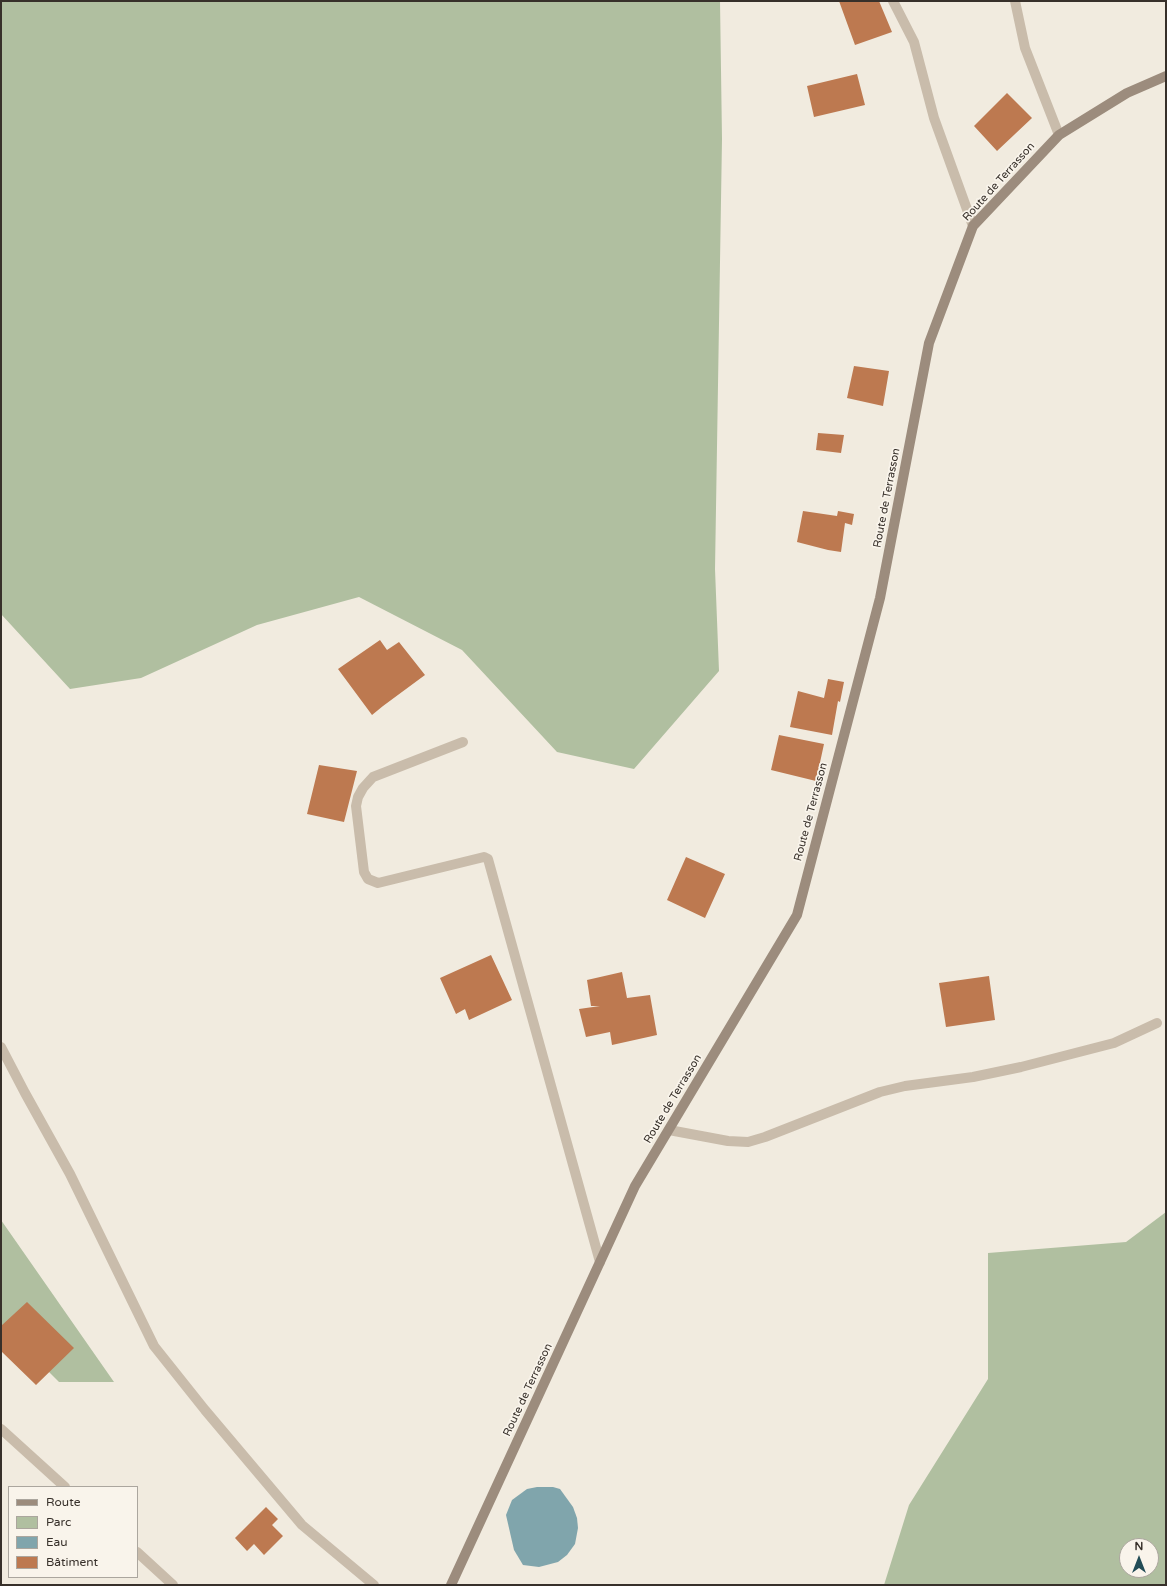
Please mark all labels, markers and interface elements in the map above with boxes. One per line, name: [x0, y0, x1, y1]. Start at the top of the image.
street label: Route de Terrasson: [960, 140, 1038, 224]
street label: Route de Terrasson: [871, 447, 903, 549]
street label: Route de Terrasson: [792, 761, 830, 863]
street label: Route de Terrasson: [641, 1052, 705, 1146]
street label: Route de Terrasson: [501, 1341, 555, 1439]
legend: [8, 1486, 138, 1578]
text: Route: [46, 1495, 80, 1509]
text: Parc: [46, 1515, 71, 1529]
text: Eau: [46, 1535, 68, 1549]
north arrow: [1119, 1538, 1159, 1578]
text: N: [1135, 1540, 1143, 1553]
text: Bâtiment: [46, 1555, 98, 1569]

